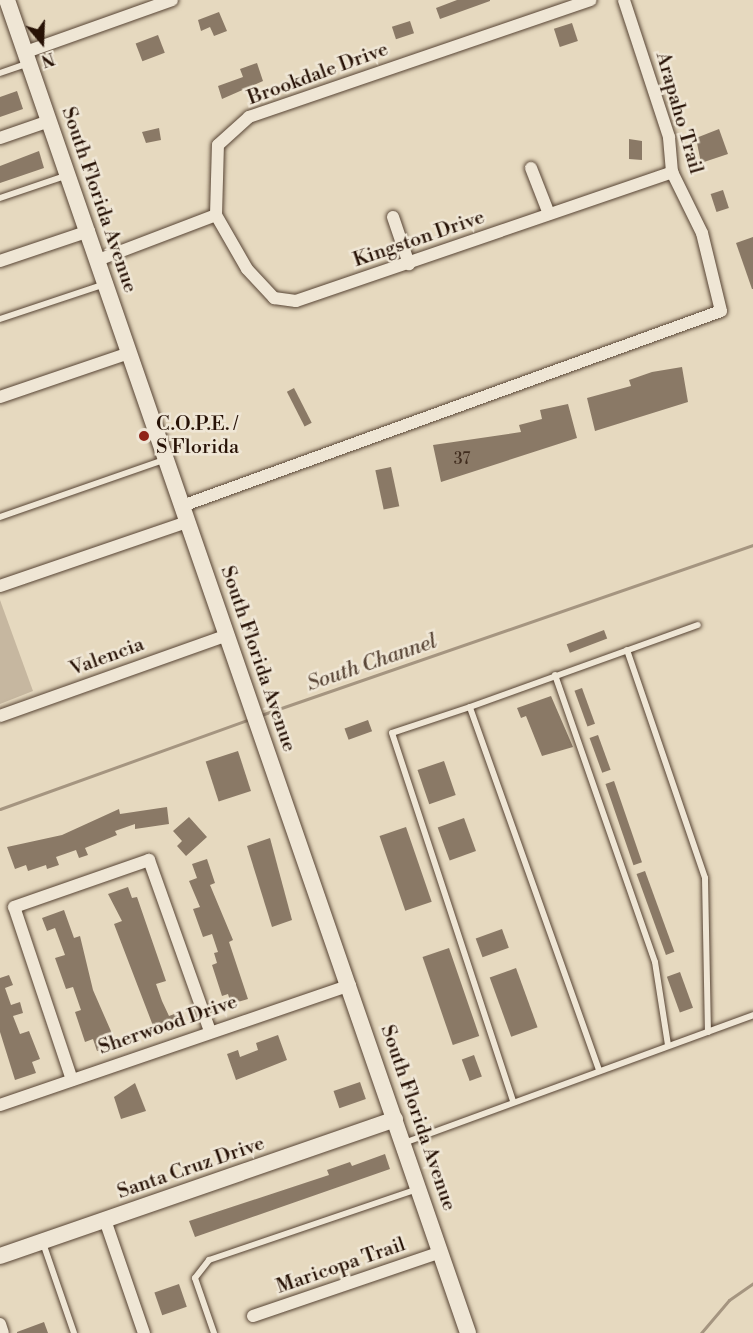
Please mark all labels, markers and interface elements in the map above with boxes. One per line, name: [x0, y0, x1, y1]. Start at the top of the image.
north arrow: [12, 12, 72, 72]
street label: Brookdale Drive: [244, 37, 392, 111]
text: N: [39, 48, 57, 71]
street label: Arapaho Trail: [650, 49, 708, 177]
street label: South Florida Avenue: [56, 104, 142, 296]
street label: Kingston Drive: [350, 205, 488, 273]
place label: C.O.P.E. / S Florida: [156, 412, 239, 459]
marker: C.O.P.E. / S Florida: [137, 429, 151, 443]
house number: 37: [454, 449, 470, 469]
street label: South Florida Avenue: [215, 563, 301, 755]
water label: South Channel: [304, 629, 440, 697]
street label: Valencia: [66, 632, 148, 682]
street label: Sherwood Drive: [95, 990, 241, 1060]
street label: South Florida Avenue: [375, 1022, 461, 1214]
street label: Santa Cruz Drive: [114, 1132, 268, 1204]
street label: Maricopa Trail: [273, 1233, 409, 1299]

